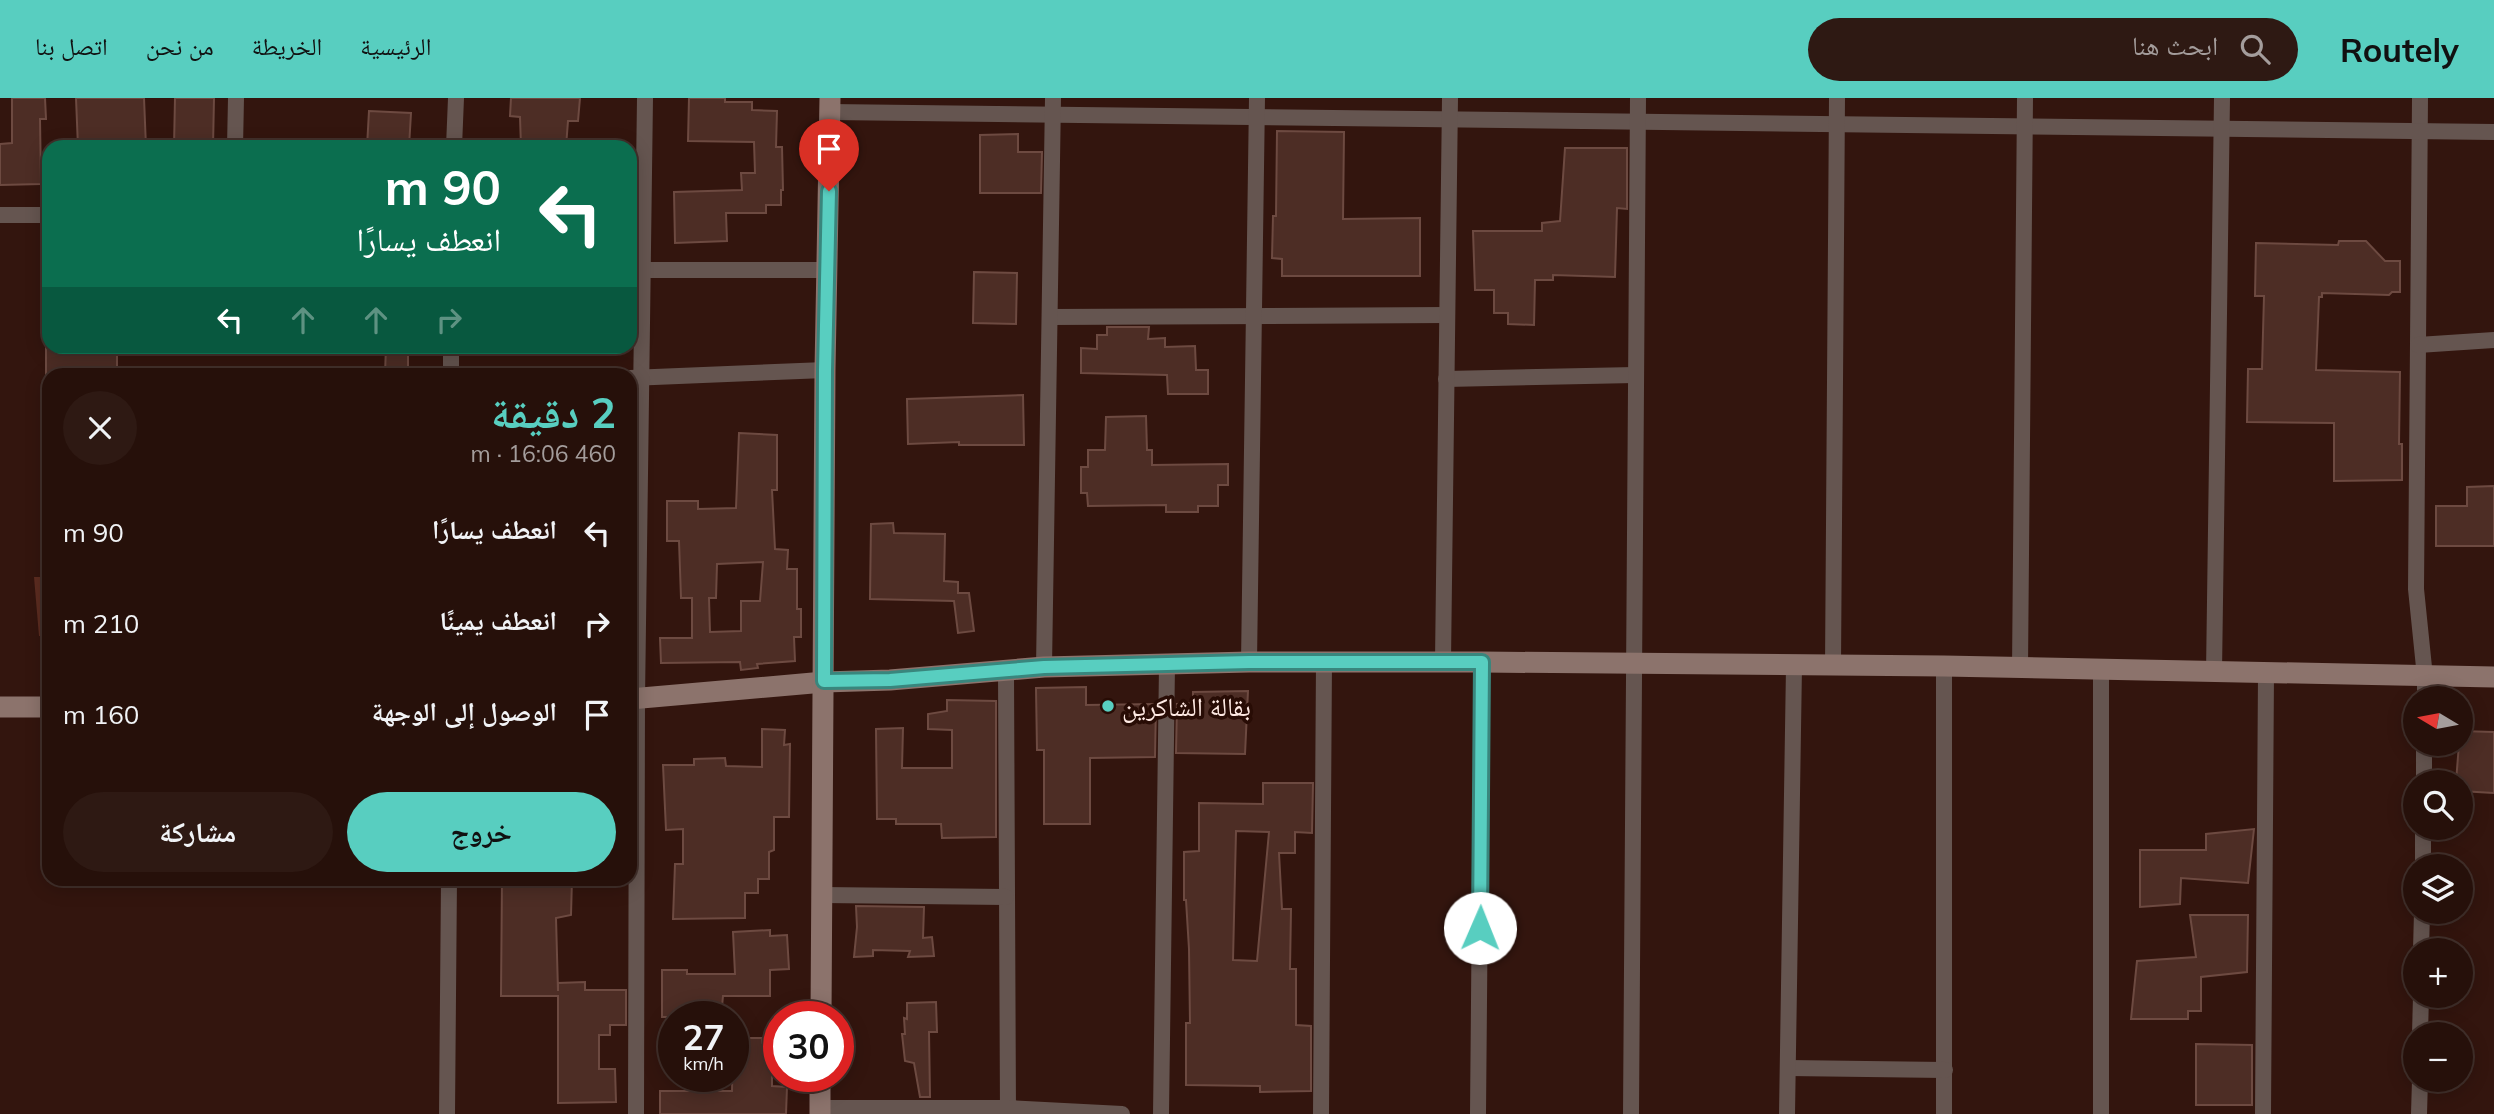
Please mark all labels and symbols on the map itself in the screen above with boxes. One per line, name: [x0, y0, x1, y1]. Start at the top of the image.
pin: [799, 119, 859, 191]
north arrow: [2403, 686, 2473, 756]
place label: بقالة الشاكرين: [1122, 690, 1251, 723]
marker: بقالة الشاكرين: [1100, 698, 1116, 714]
position arrow: [1443, 891, 1517, 965]
speed limit sign: 30: [763, 1001, 854, 1092]

